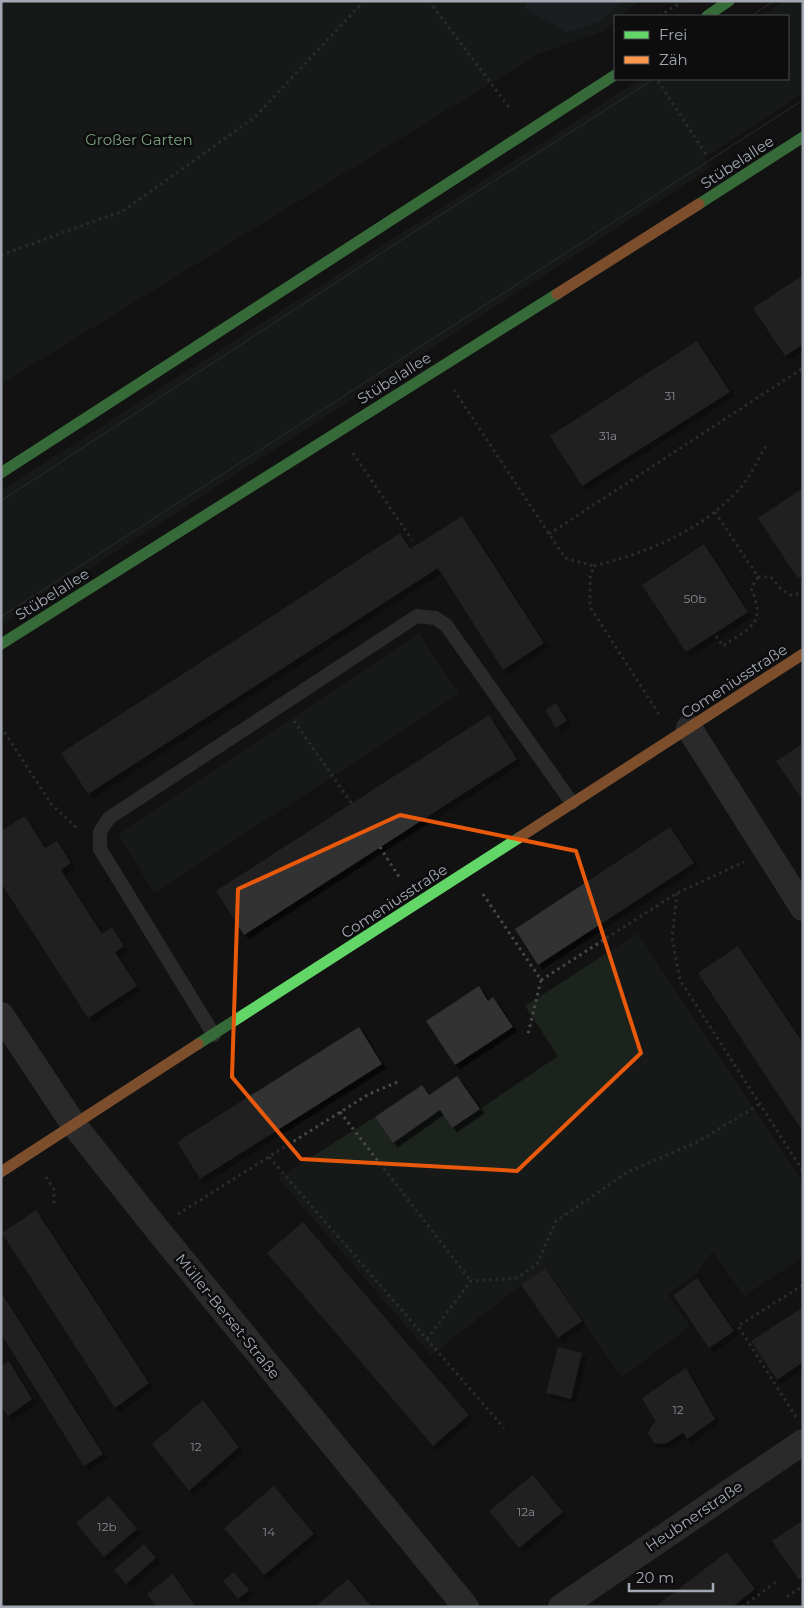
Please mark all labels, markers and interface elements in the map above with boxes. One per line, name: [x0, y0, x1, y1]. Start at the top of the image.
legend: [614, 15, 789, 80]
text: Frei: [659, 25, 687, 44]
text: Zäh: [659, 50, 688, 69]
park label: Großer Garten: [85, 130, 193, 149]
street label: Stübelallee: [697, 131, 777, 193]
street label: Stübelallee: [353, 348, 435, 408]
house number: 31: [664, 388, 676, 403]
house number: 31a: [599, 428, 617, 443]
street label: Stübelallee: [11, 564, 93, 624]
house number: 50b: [684, 591, 706, 606]
street label: Comeniusstraße: [677, 640, 791, 722]
street label: Comeniusstraße: [337, 860, 451, 942]
street label: Müller-Berset-Straße: [172, 1249, 284, 1383]
house number: 12: [672, 1402, 684, 1417]
house number: 12: [190, 1439, 202, 1454]
street label: Heubnerstraße: [642, 1476, 746, 1556]
house number: 12a: [517, 1504, 535, 1519]
house number: 12b: [97, 1519, 117, 1534]
house number: 14: [263, 1524, 275, 1539]
scale bar: [629, 1560, 713, 1592]
text: 20 m: [636, 1568, 674, 1587]

